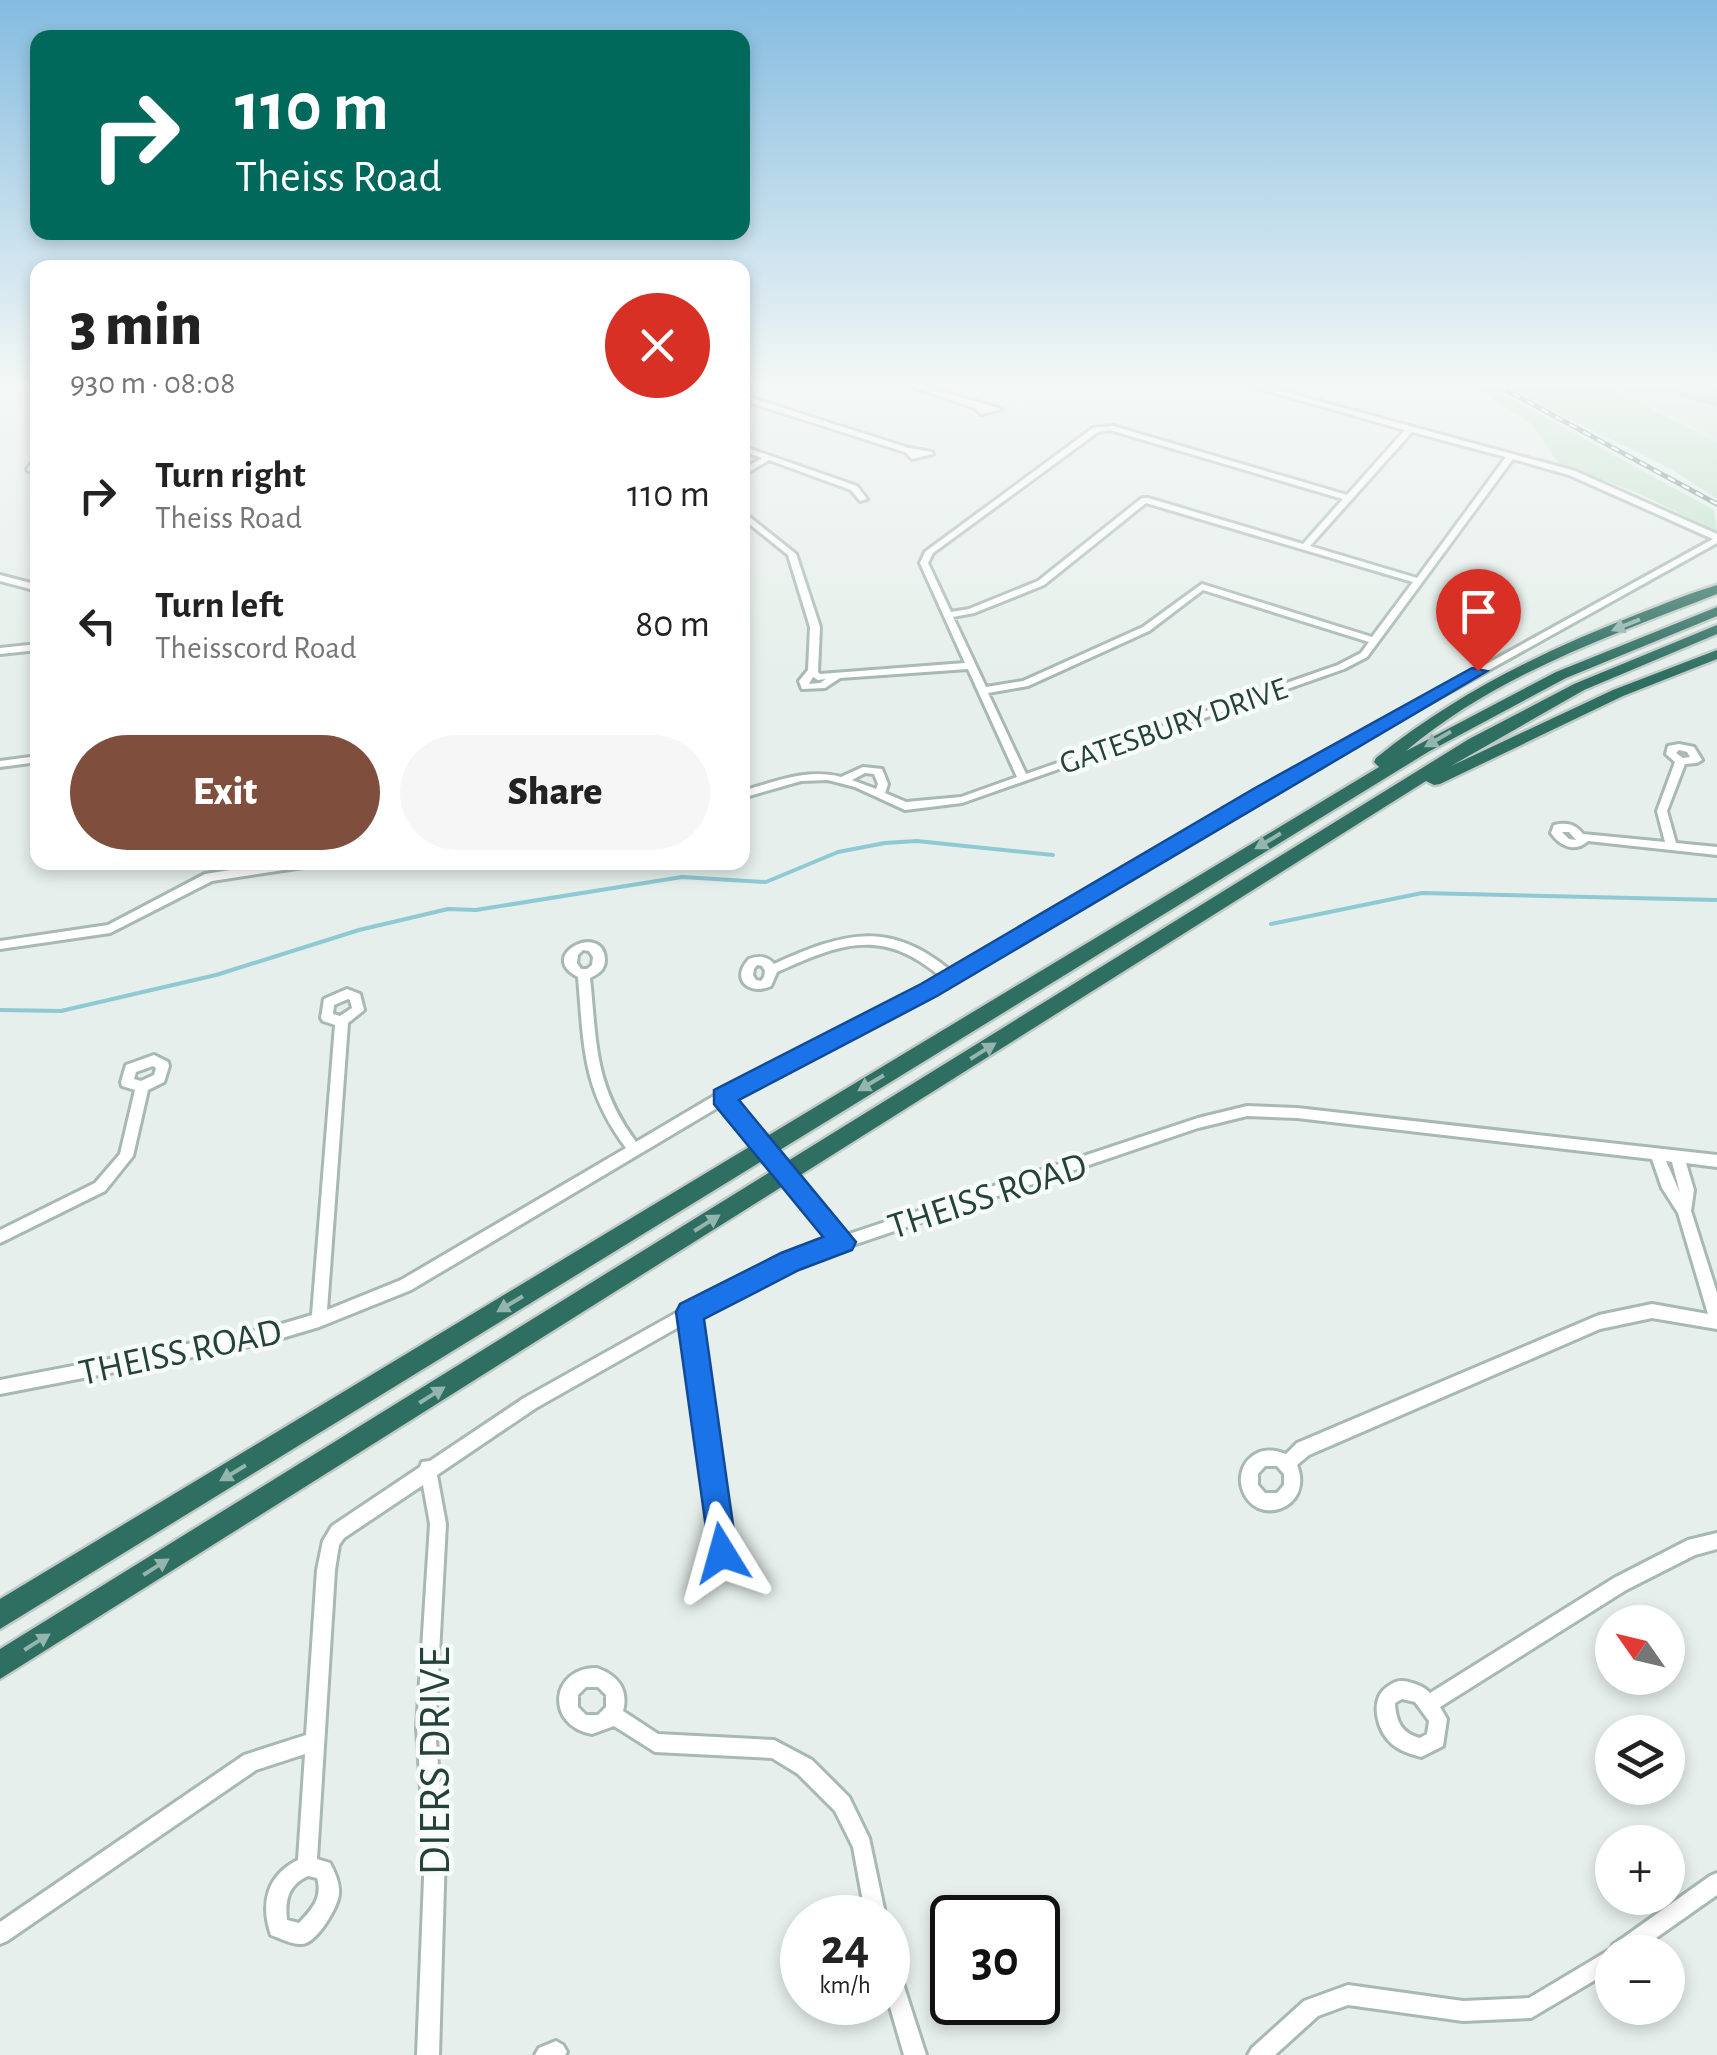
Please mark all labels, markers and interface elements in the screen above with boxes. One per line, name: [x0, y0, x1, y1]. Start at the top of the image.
icon: right: [70, 70, 200, 200]
text: 110 m: [235, 73, 389, 143]
text: Theiss Road: [235, 155, 442, 200]
button: close: [605, 293, 710, 398]
text: 3 min: [70, 296, 202, 356]
text: 930 m · 08:08: [70, 367, 235, 399]
text: Turn right: [155, 457, 305, 495]
icon: right: [70, 468, 125, 523]
text: 110 m: [627, 476, 710, 514]
text: Theiss Road: [155, 502, 302, 534]
pin: [1436, 569, 1521, 672]
icon: arrive: [1451, 584, 1506, 639]
text: Turn left: [155, 587, 283, 625]
icon: left: [70, 598, 125, 653]
text: 80 m: [635, 606, 710, 644]
one-way arrow: [1611, 617, 1641, 633]
text: Theisscord Road: [155, 632, 357, 664]
street label: GATESBURY DRIVE: [1055, 672, 1291, 780]
one-way arrow: [1424, 729, 1452, 747]
button: Exit: [70, 735, 380, 850]
button: Share: [400, 735, 710, 850]
one-way arrow: [1254, 832, 1282, 849]
one-way arrow: [969, 1042, 997, 1060]
one-way arrow: [857, 1074, 885, 1092]
street label: THEISS ROAD: [884, 1147, 1091, 1247]
one-way arrow: [694, 1214, 721, 1232]
one-way arrow: [496, 1295, 524, 1312]
street label: THEISS ROAD: [76, 1313, 285, 1393]
one-way arrow: [418, 1387, 446, 1404]
one-way arrow: [219, 1463, 246, 1482]
position arrow: [670, 1501, 774, 1605]
one-way arrow: [142, 1559, 170, 1576]
north arrow: [1595, 1605, 1685, 1695]
map controls: [1595, 1605, 1685, 2025]
one-way arrow: [23, 1634, 51, 1651]
street label: DIERS DRIVE: [413, 1647, 458, 1875]
button: layers: [1595, 1715, 1685, 1805]
button: +: [1595, 1825, 1685, 1915]
speed limit sign: 30: [930, 1895, 1060, 2025]
text: 24: [821, 1923, 869, 1973]
button: −: [1595, 1935, 1685, 2025]
text: km/h: [819, 1973, 871, 1998]

